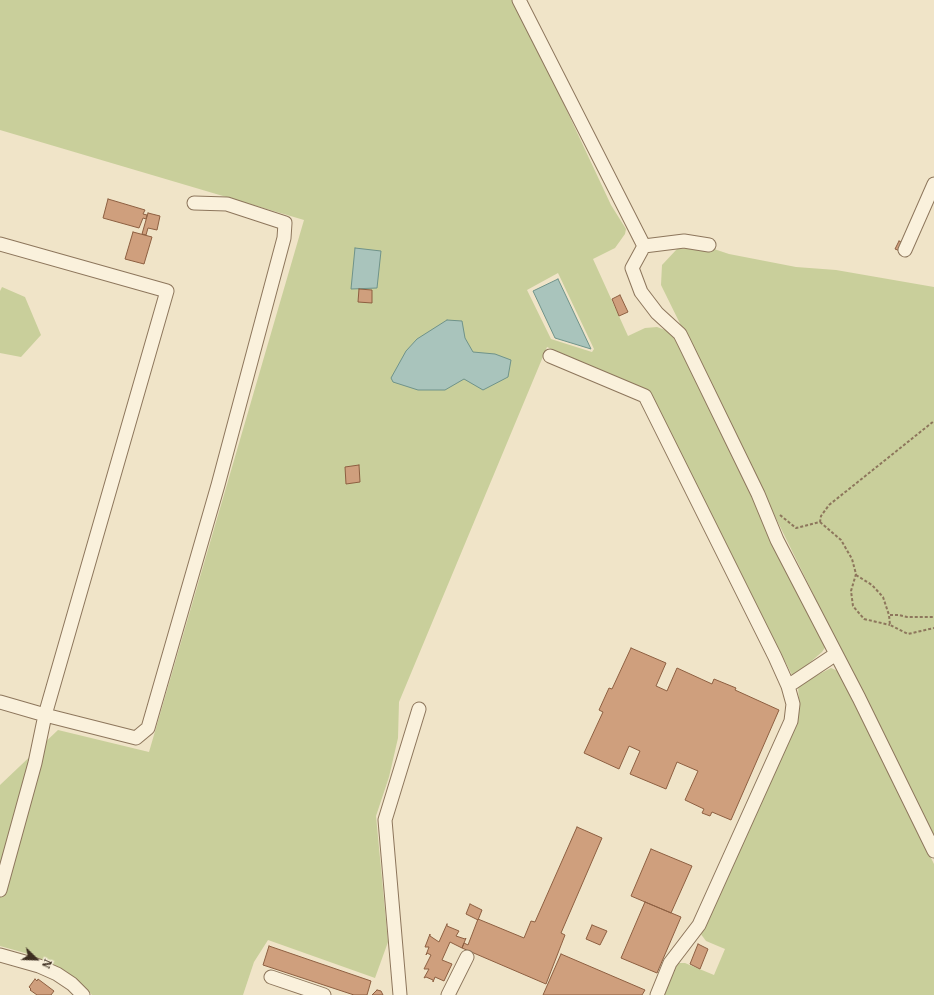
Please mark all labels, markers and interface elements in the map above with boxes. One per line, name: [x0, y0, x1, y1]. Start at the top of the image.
north arrow: [16, 939, 56, 979]
text: N: [39, 957, 55, 970]

